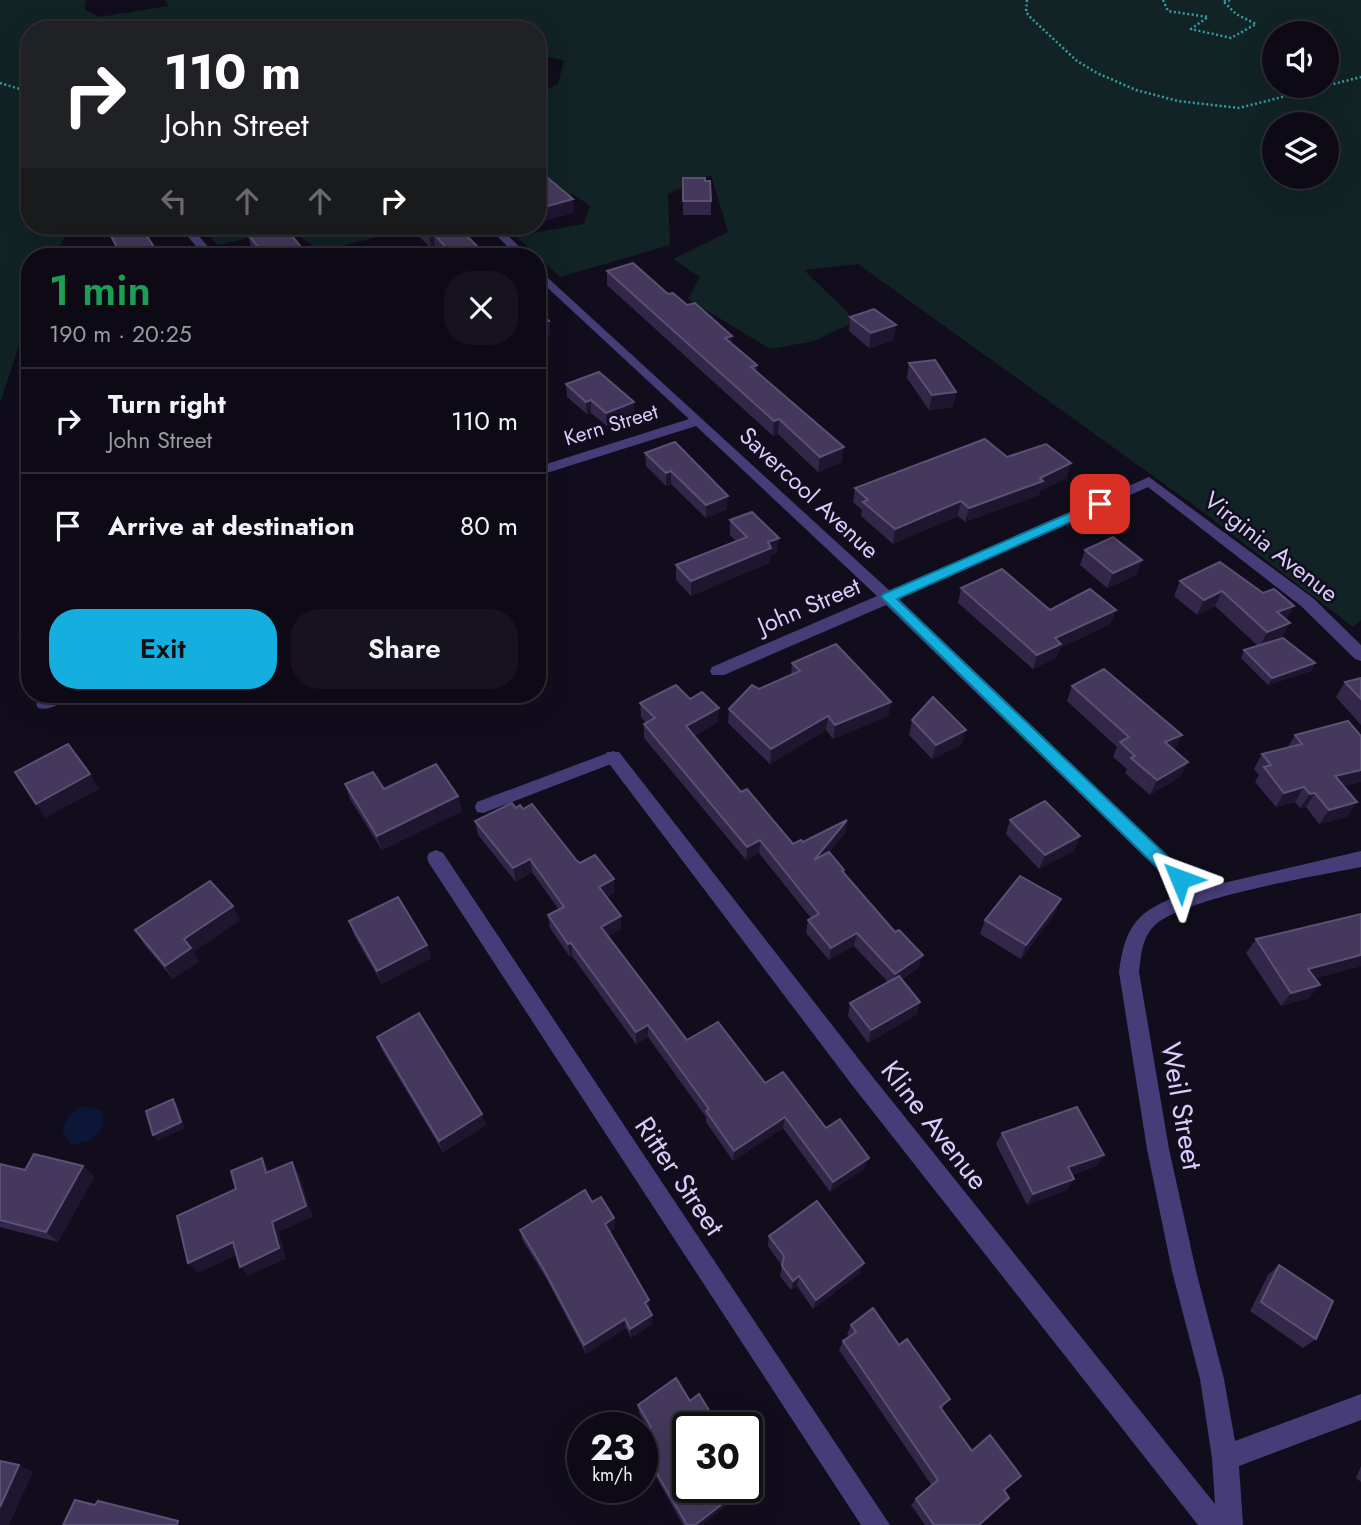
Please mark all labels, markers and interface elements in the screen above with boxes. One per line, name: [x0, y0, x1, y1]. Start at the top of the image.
map controls: [1262, 21, 1339, 189]
button: sound: [1262, 21, 1339, 98]
text: 110 m: [164, 37, 301, 107]
icon: right: [49, 49, 140, 140]
text: John Street: [164, 102, 309, 148]
button: layers: [1262, 112, 1339, 189]
icon: left: [155, 182, 193, 220]
icon: ahead: [228, 182, 266, 220]
icon: ahead: [301, 182, 339, 220]
icon: right: [374, 182, 412, 220]
text: 1 min: [49, 260, 151, 321]
button: close: [444, 271, 518, 345]
text: 190 m · 20:25: [49, 317, 192, 351]
text: Turn right: [108, 385, 226, 423]
street label: Kern Street: [560, 397, 662, 453]
icon: right: [49, 402, 87, 440]
text: 110 m: [451, 402, 518, 440]
street label: Savercool Avenue: [732, 418, 887, 567]
text: John Street: [108, 423, 212, 457]
pin: [1070, 474, 1130, 534]
street label: Virginia Avenue: [1197, 483, 1346, 610]
icon: arrive: [1081, 485, 1119, 523]
icon: arrive: [49, 507, 87, 545]
text: Arrive at destination: [108, 507, 355, 545]
text: 80 m: [460, 507, 518, 545]
street label: John Street: [749, 568, 866, 644]
button: Exit: [49, 609, 277, 689]
button: Share: [291, 609, 518, 689]
position arrow: [1143, 842, 1217, 916]
street label: Weil Street: [1150, 1039, 1213, 1173]
street label: Kline Avenue: [871, 1052, 998, 1199]
street label: Ritter Street: [625, 1109, 735, 1244]
speed limit sign: 30: [672, 1412, 763, 1503]
text: 23: [590, 1423, 635, 1473]
text: km/h: [592, 1462, 633, 1488]

